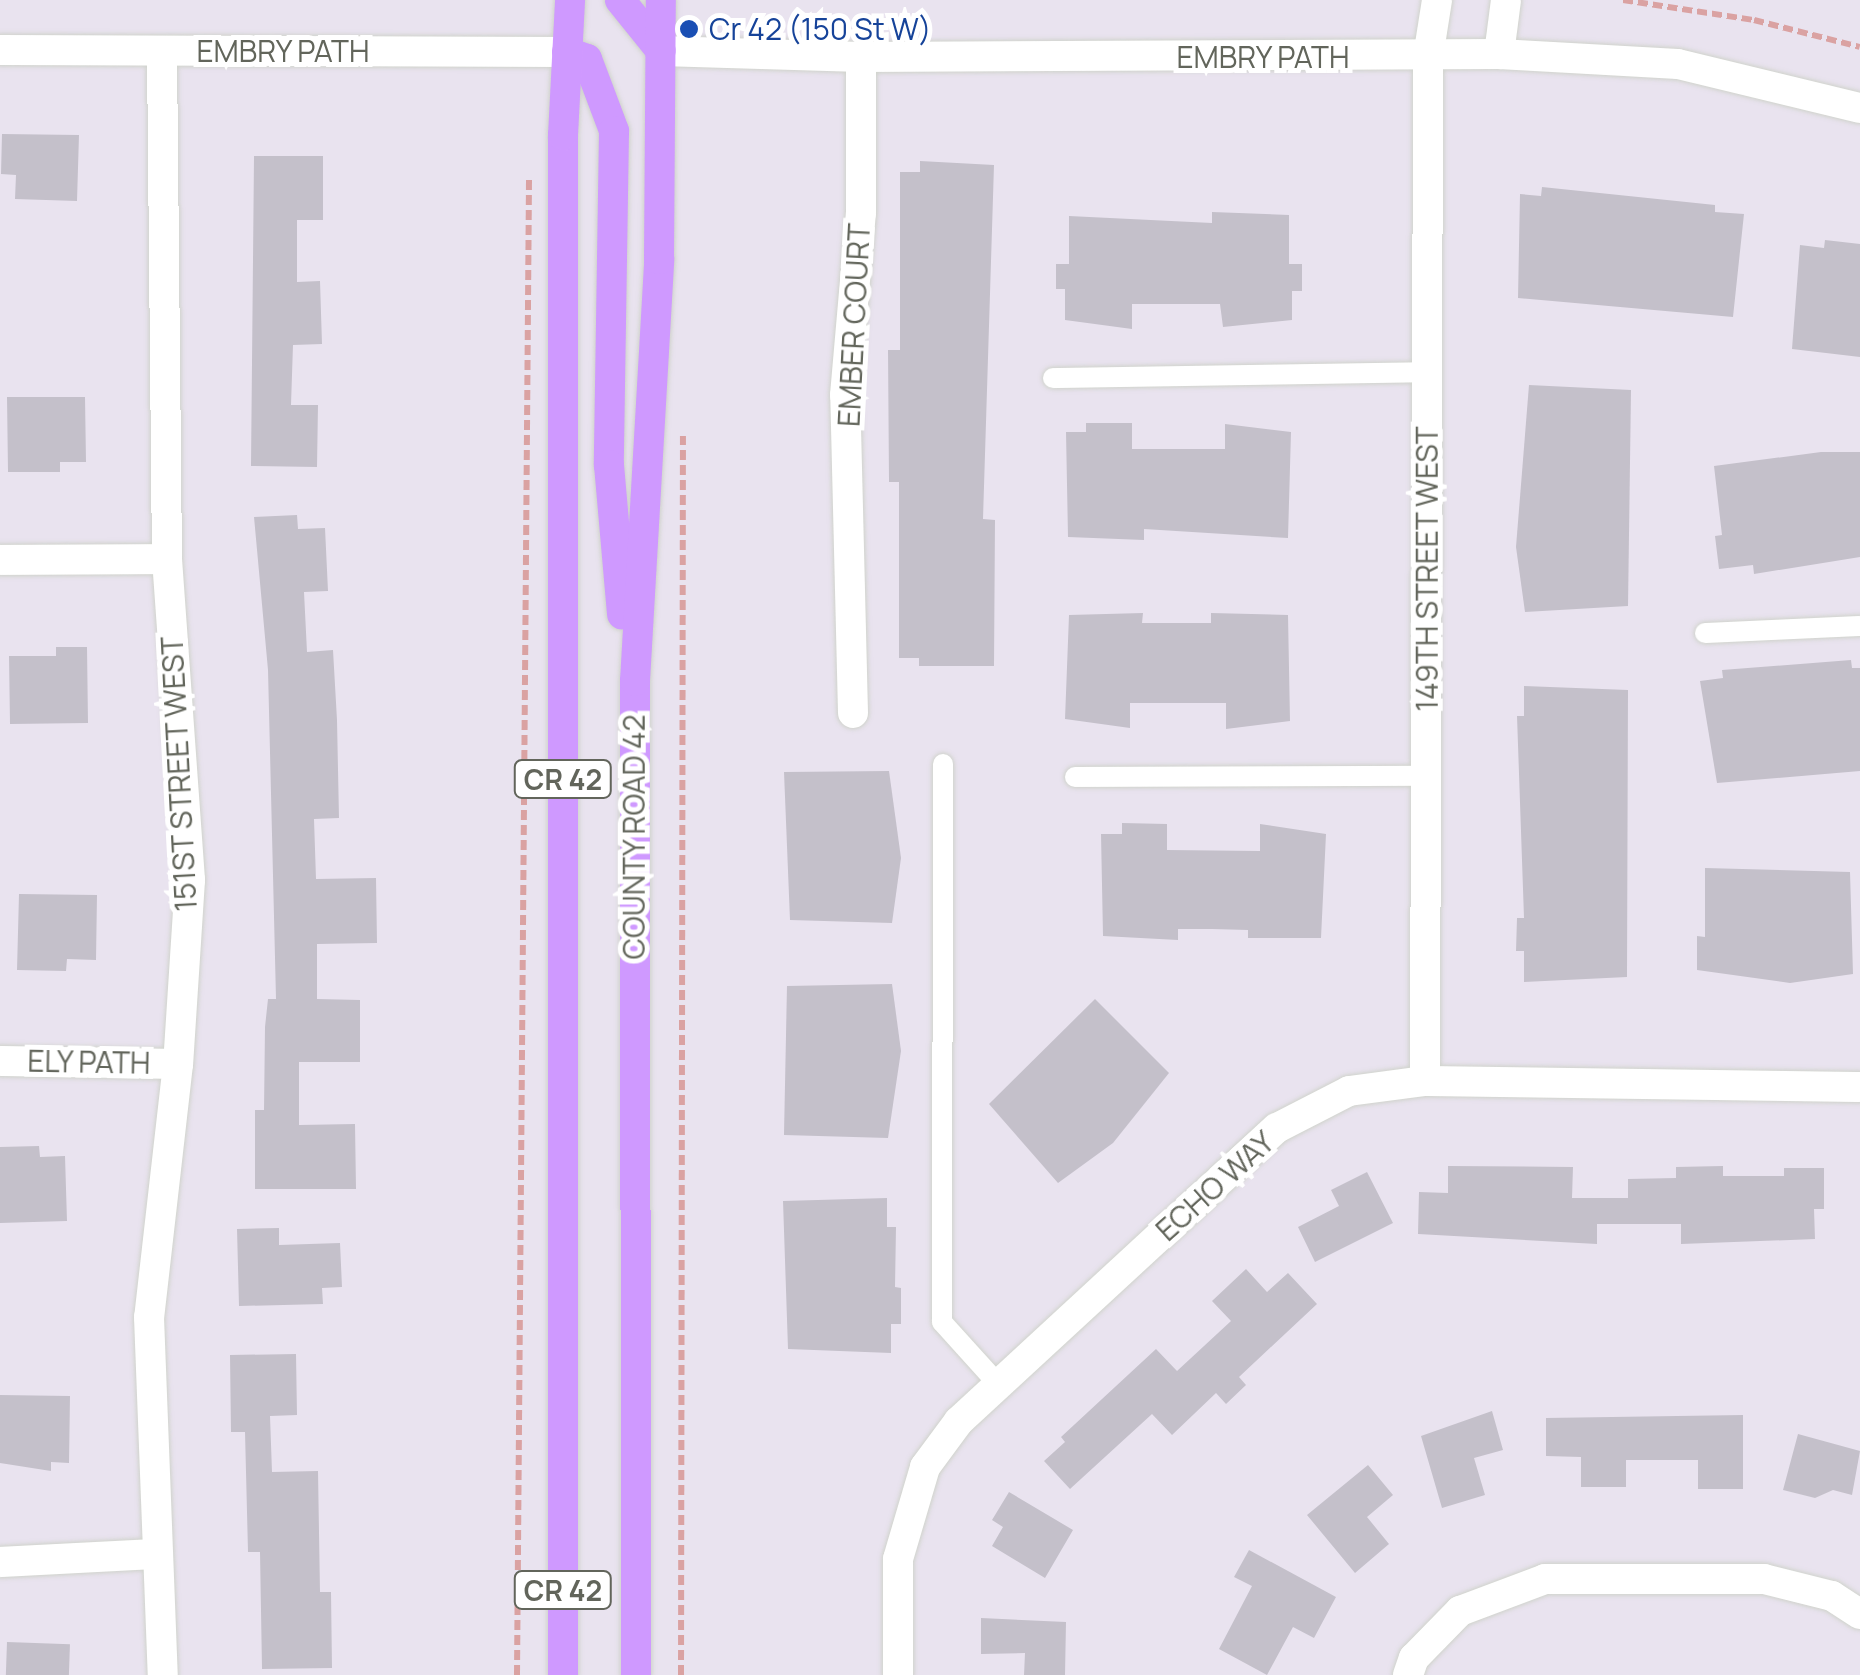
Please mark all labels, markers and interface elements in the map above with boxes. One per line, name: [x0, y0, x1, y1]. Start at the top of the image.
place label: Cr 42 (150 St W): [709, 11, 932, 47]
marker: Cr 42 (150 St W): [678, 18, 700, 40]
street label: EMBRY PATH: [196, 33, 370, 69]
street label: EMBRY PATH: [1176, 39, 1350, 75]
street label: EMBER COURT: [831, 222, 877, 428]
street label: 149TH STREET WEST: [1409, 426, 1445, 712]
street label: 151ST STREET WEST: [154, 635, 204, 913]
street label: COUNTY ROAD 42: [616, 714, 652, 960]
road number: CR 42: [513, 756, 613, 802]
street label: ELY PATH: [27, 1043, 151, 1081]
street label: ECHO WAY: [1149, 1124, 1281, 1248]
road number: CR 42: [513, 1567, 613, 1613]

